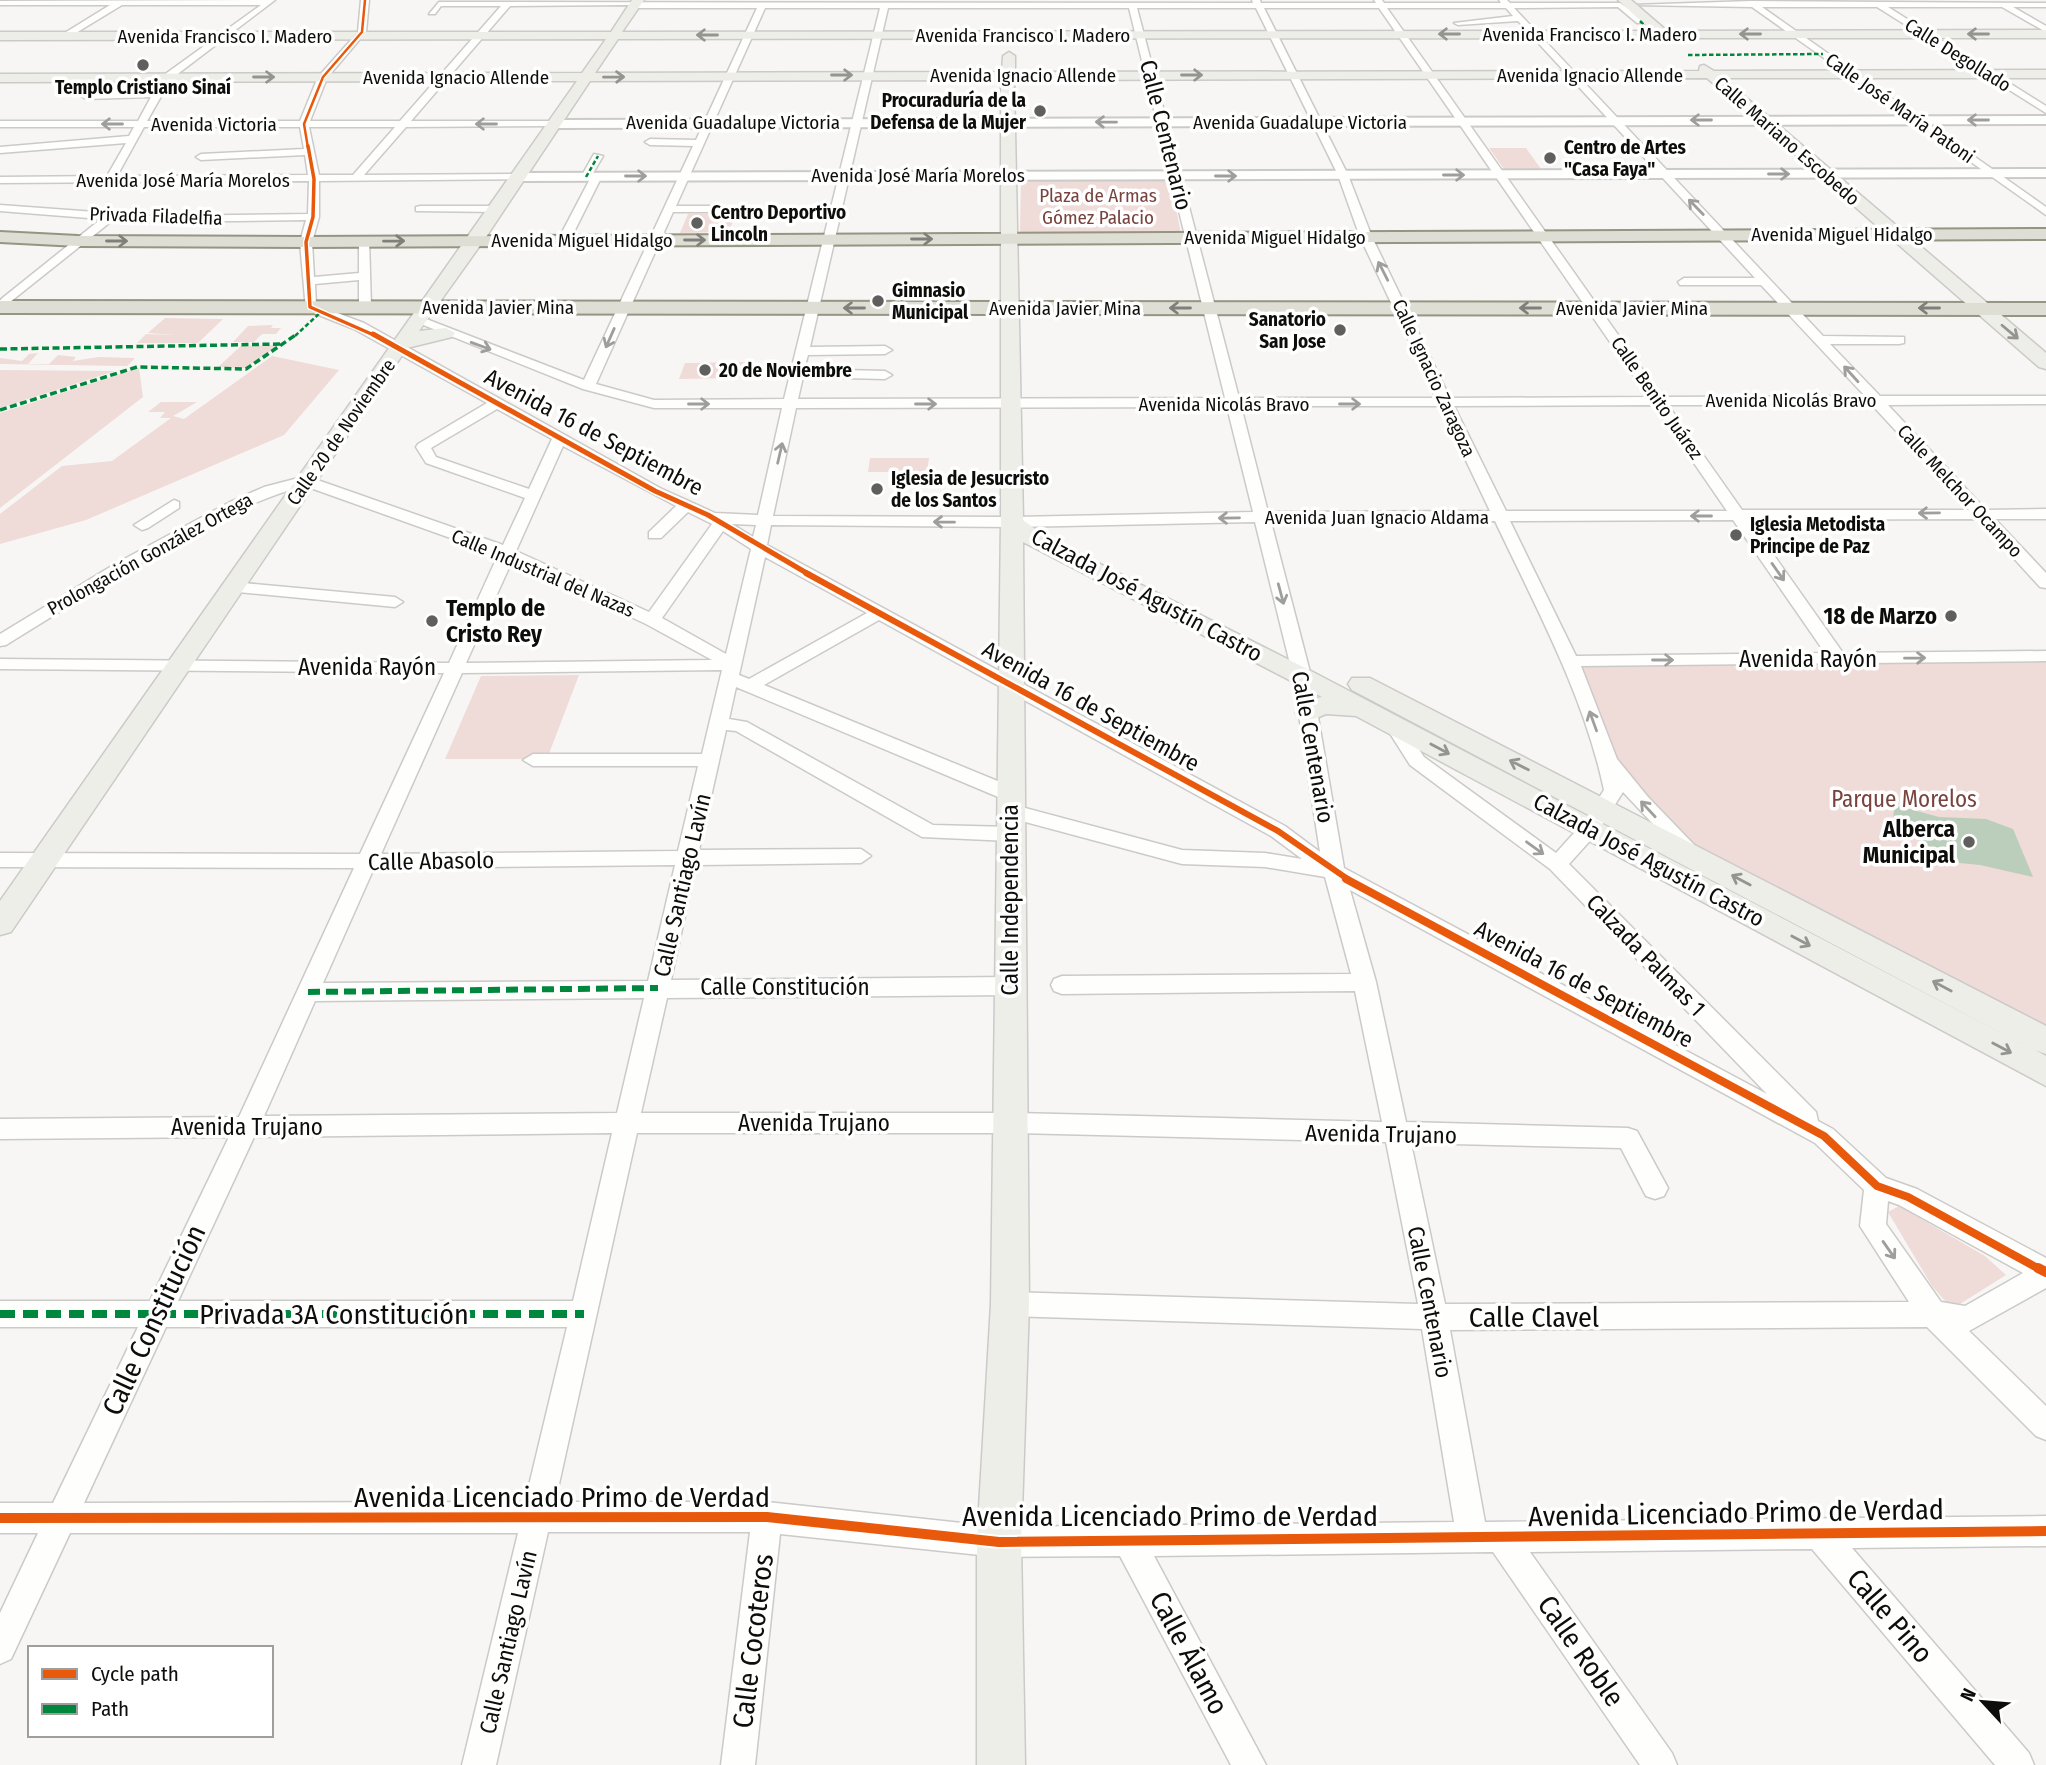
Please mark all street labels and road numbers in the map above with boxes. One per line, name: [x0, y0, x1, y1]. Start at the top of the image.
street label: Calle Degollado: [1901, 13, 2015, 97]
street label: Avenida Francisco I. Madero: [1483, 23, 1697, 46]
street label: Avenida Francisco I. Madero: [916, 24, 1130, 47]
street label: Avenida Francisco I. Madero: [118, 25, 332, 48]
street label: Calle José María Patoni: [1821, 48, 1979, 168]
street label: Calle Centenario: [1134, 57, 1198, 213]
street label: Avenida Ignacio Allende: [930, 64, 1116, 87]
street label: Avenida Ignacio Allende: [1497, 64, 1683, 87]
street label: Avenida Ignacio Allende: [363, 66, 549, 89]
street label: Calle Mariano Escobedo: [1710, 72, 1864, 210]
street label: Avenida Guadalupe Victoria: [626, 111, 840, 134]
street label: Avenida Guadalupe Victoria: [1193, 111, 1407, 134]
street label: Avenida Victoria: [151, 113, 277, 136]
street label: Avenida José María Morelos: [811, 164, 1025, 187]
street label: Avenida José María Morelos: [76, 169, 290, 192]
street label: Privada Filadelfia: [89, 202, 223, 230]
street label: Avenida Miguel Hidalgo: [1751, 223, 1933, 246]
street label: Avenida Miguel Hidalgo: [1184, 226, 1366, 249]
street label: Avenida Miguel Hidalgo: [491, 229, 673, 252]
street label: Avenida Javier Mina: [422, 296, 574, 319]
street label: Calle Ignacio Zaragoza: [1387, 296, 1481, 460]
street label: Avenida Javier Mina: [989, 297, 1141, 320]
street label: Avenida Javier Mina: [1556, 297, 1708, 320]
street label: Calle Benito Juárez: [1606, 332, 1708, 464]
street label: Calle 20 de Noviembre: [282, 354, 400, 510]
street label: Avenida 16 de Septiembre: [480, 362, 708, 502]
street label: Avenida Nicolás Bravo: [1705, 389, 1877, 412]
street label: Avenida Nicolás Bravo: [1138, 393, 1310, 416]
street label: Calle Melchor Ocampo: [1892, 420, 2028, 562]
street label: Prolongación González Ortega: [43, 488, 257, 620]
street label: Avenida Juan Ignacio Aldama: [1265, 506, 1489, 529]
street label: Calzada José Agustín Castro: [1027, 522, 1267, 668]
street label: Calle Industrial del Nazas: [448, 524, 638, 622]
street label: Avenida 16 de Septiembre: [978, 635, 1204, 777]
street label: Avenida Rayón: [1739, 645, 1877, 673]
street label: Avenida Rayón: [298, 653, 436, 681]
street label: Calle Centenario: [1286, 669, 1340, 825]
street label: Calzada José Agustín Castro: [1529, 787, 1769, 933]
street label: Calle Santiago Lavín: [647, 791, 717, 979]
street label: Calle Independencia: [996, 804, 1024, 996]
street label: Calle Abasolo: [368, 846, 494, 876]
street label: Calzada Palmas 1: [1581, 888, 1711, 1022]
street label: Avenida 16 de Septiembre: [1470, 914, 1698, 1054]
street label: Calle Constitución: [700, 973, 870, 1001]
street label: Avenida Trujano: [738, 1109, 890, 1137]
street label: Avenida Trujano: [171, 1113, 323, 1141]
street label: Avenida Trujano: [1305, 1119, 1457, 1149]
street label: Calle Constitución: [95, 1220, 213, 1420]
street label: Calle Centenario: [1402, 1224, 1458, 1380]
street label: Privada 3A Constitución: [199, 1298, 469, 1331]
street label: Calle Clavel: [1469, 1301, 1599, 1334]
street label: Avenida Licenciado Primo de Verdad: [354, 1481, 770, 1514]
street label: Avenida Licenciado Primo de Verdad: [1528, 1493, 1944, 1533]
street label: Avenida Licenciado Primo de Verdad: [962, 1500, 1378, 1533]
street label: Calle Santiago Lavín: [473, 1548, 543, 1736]
street label: Calle Cocoteros: [726, 1552, 780, 1730]
street label: Calle Pino: [1840, 1562, 1940, 1670]
street label: Calle Álamo: [1143, 1586, 1235, 1720]
street label: Calle Roble: [1531, 1589, 1631, 1713]

